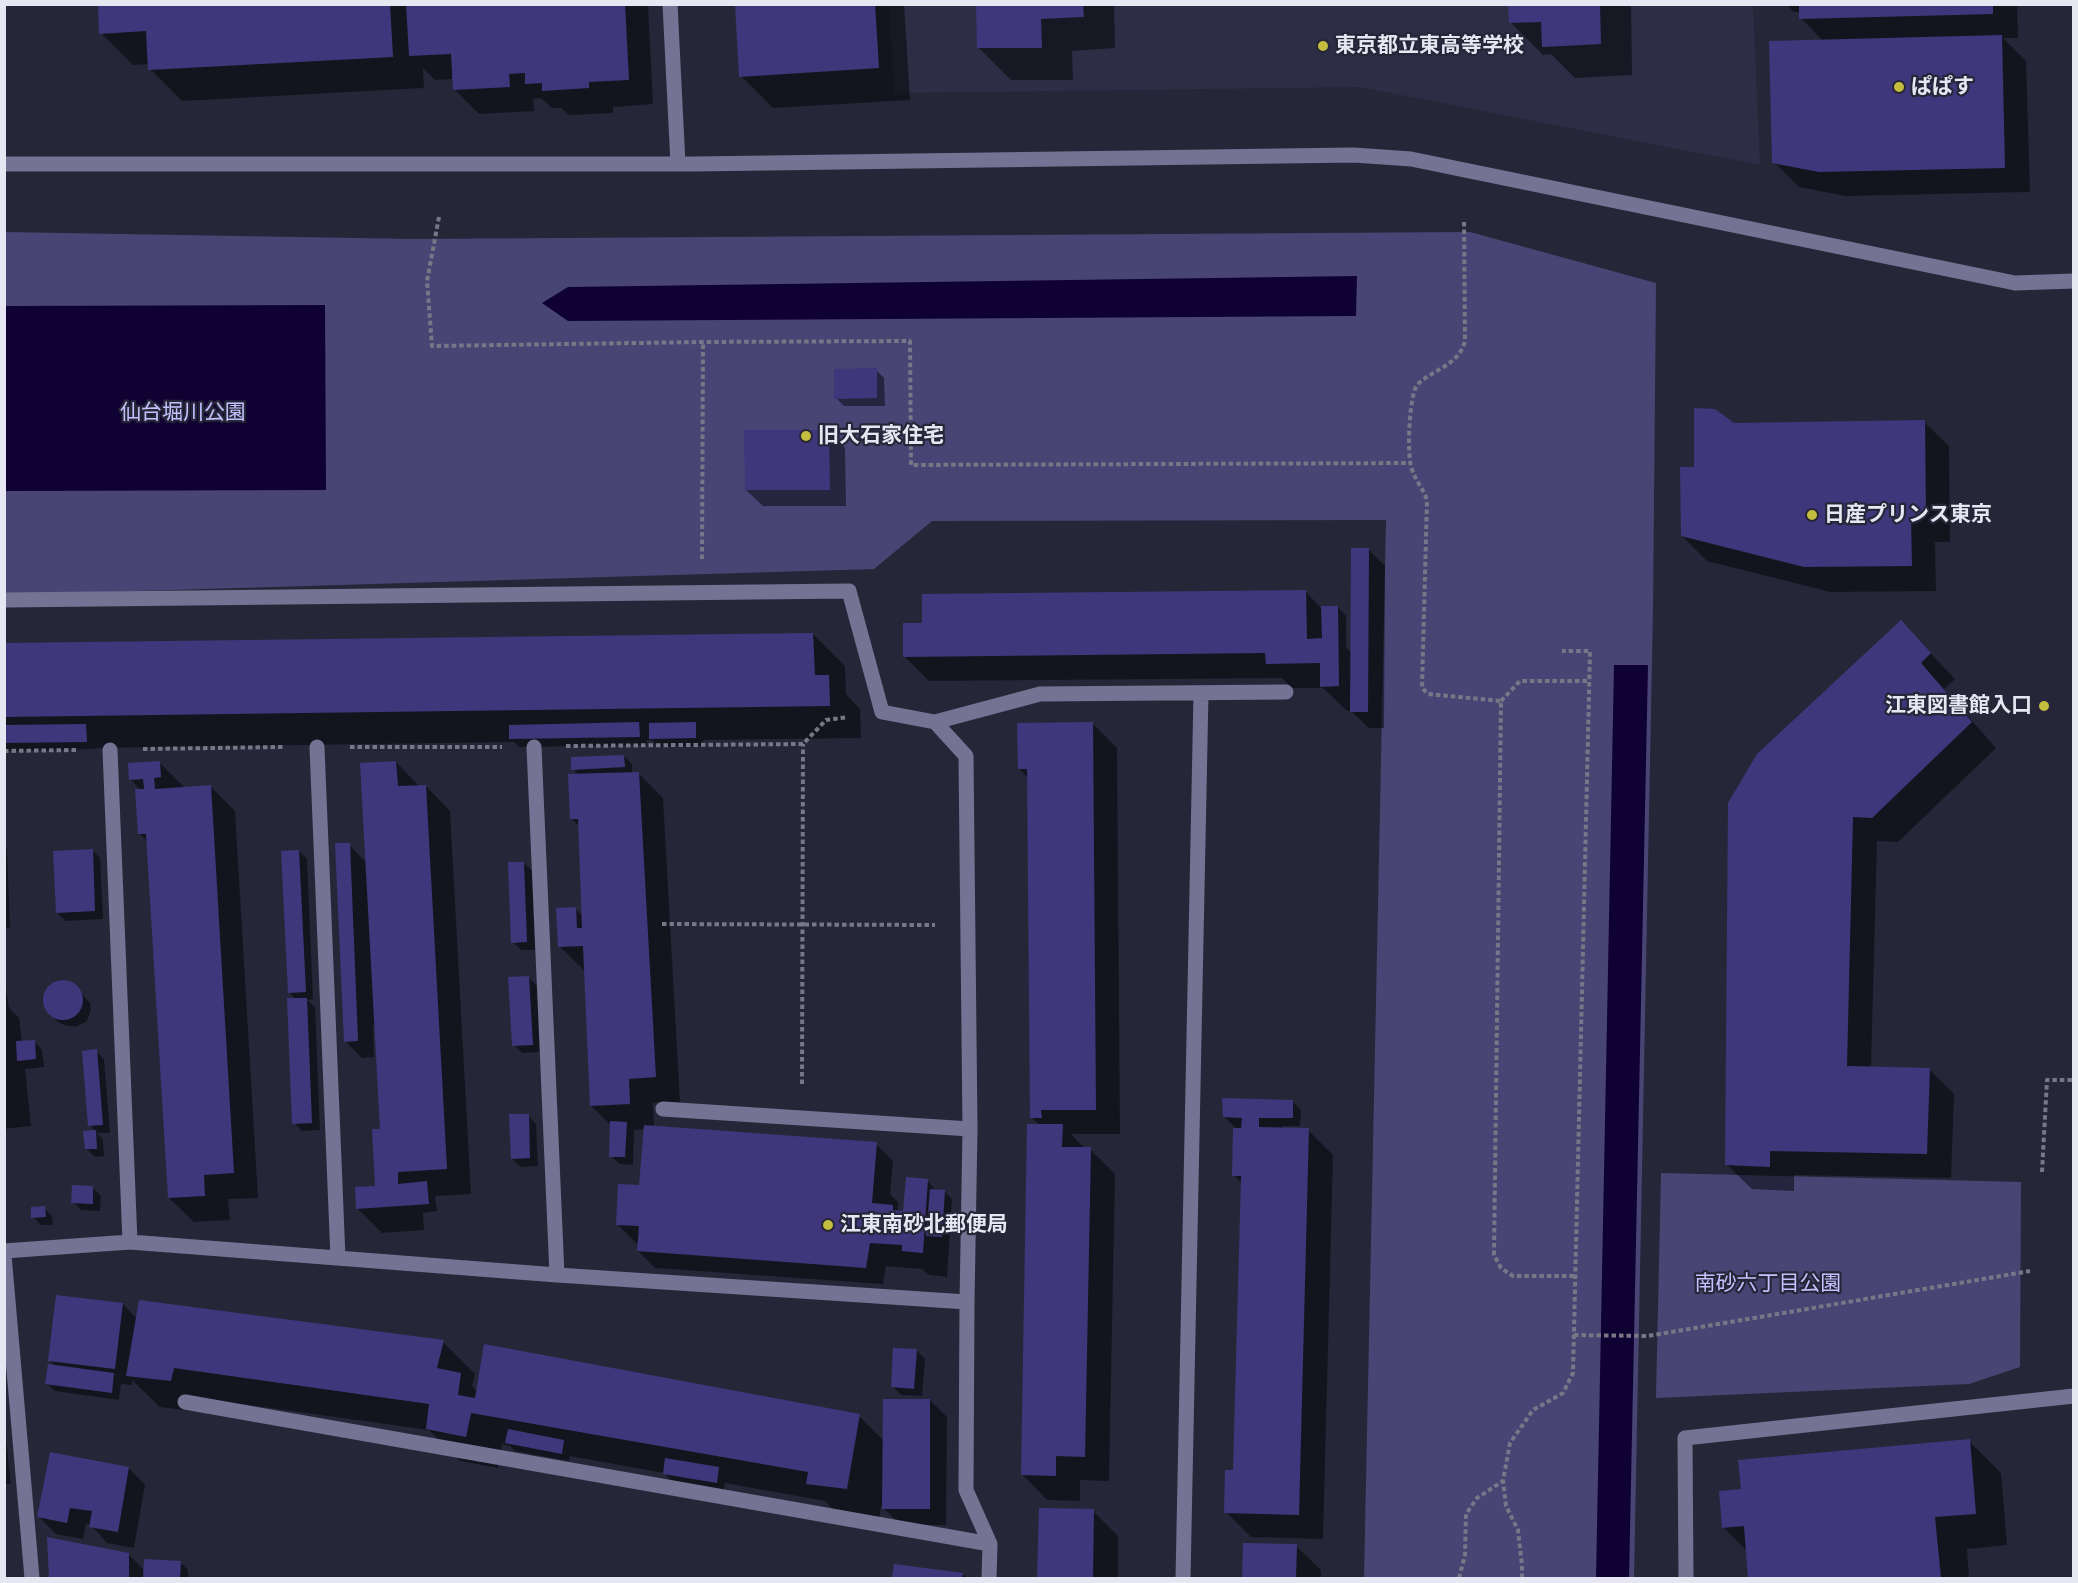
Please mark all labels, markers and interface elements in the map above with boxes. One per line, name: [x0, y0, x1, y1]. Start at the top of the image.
place label: 東京都立東高等学校: [1335, 33, 1524, 59]
marker: 東京都立東高等学校: [1316, 39, 1330, 53]
place label: ぱぱす: [1911, 74, 1974, 100]
marker: ぱぱす: [1892, 80, 1906, 94]
park label: 仙台堀川公園: [120, 400, 246, 426]
place label: 旧大石家住宅: [818, 423, 944, 449]
marker: 旧大石家住宅: [799, 429, 813, 443]
place label: 日産プリンス東京: [1824, 502, 1992, 528]
marker: 日産プリンス東京: [1805, 508, 1819, 522]
place label: 江東図書館入口: [1885, 693, 2032, 719]
marker: 江東図書館入口: [2037, 699, 2051, 713]
place label: 江東南砂北郵便局: [840, 1212, 1008, 1238]
marker: 江東南砂北郵便局: [821, 1218, 835, 1232]
park label: 南砂六丁目公園: [1695, 1271, 1841, 1297]

